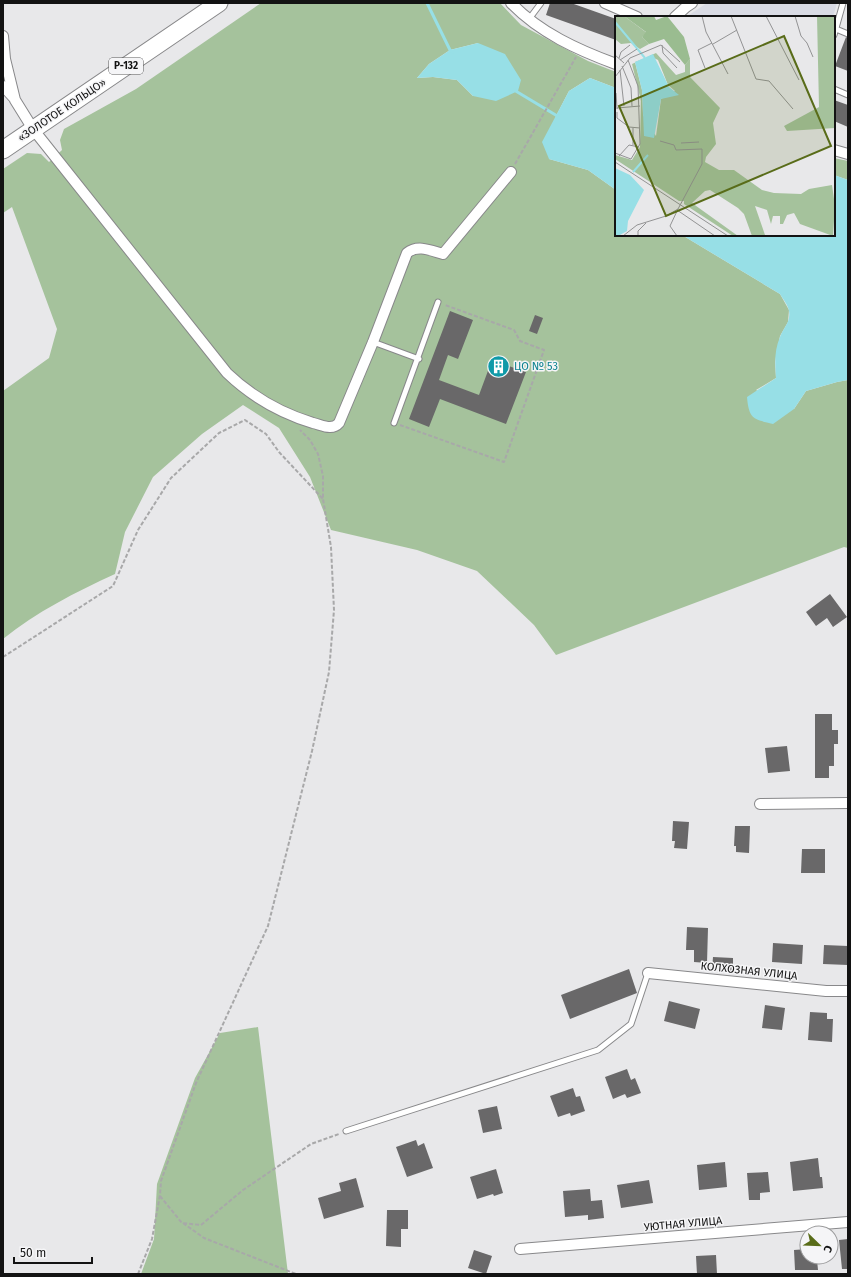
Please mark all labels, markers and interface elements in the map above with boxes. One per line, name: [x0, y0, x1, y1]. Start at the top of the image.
inset map: [615, 16, 835, 236]
road number: Р-132: [109, 58, 143, 74]
street label: «ЗОЛОТОЕ КОЛЬЦО»: [15, 76, 109, 144]
building icon: ЦО № 53: [486, 353, 512, 379]
place label: ЦО № 53: [514, 360, 558, 373]
street label: КОЛХОЗНАЯ УЛИЦА: [700, 959, 799, 983]
street label: УЮТНАЯ УЛИЦА: [643, 1214, 723, 1234]
north arrow: [799, 1225, 839, 1265]
scale bar: [14, 1239, 92, 1265]
text: С: [820, 1243, 835, 1255]
text: 50 m: [20, 1246, 46, 1260]

